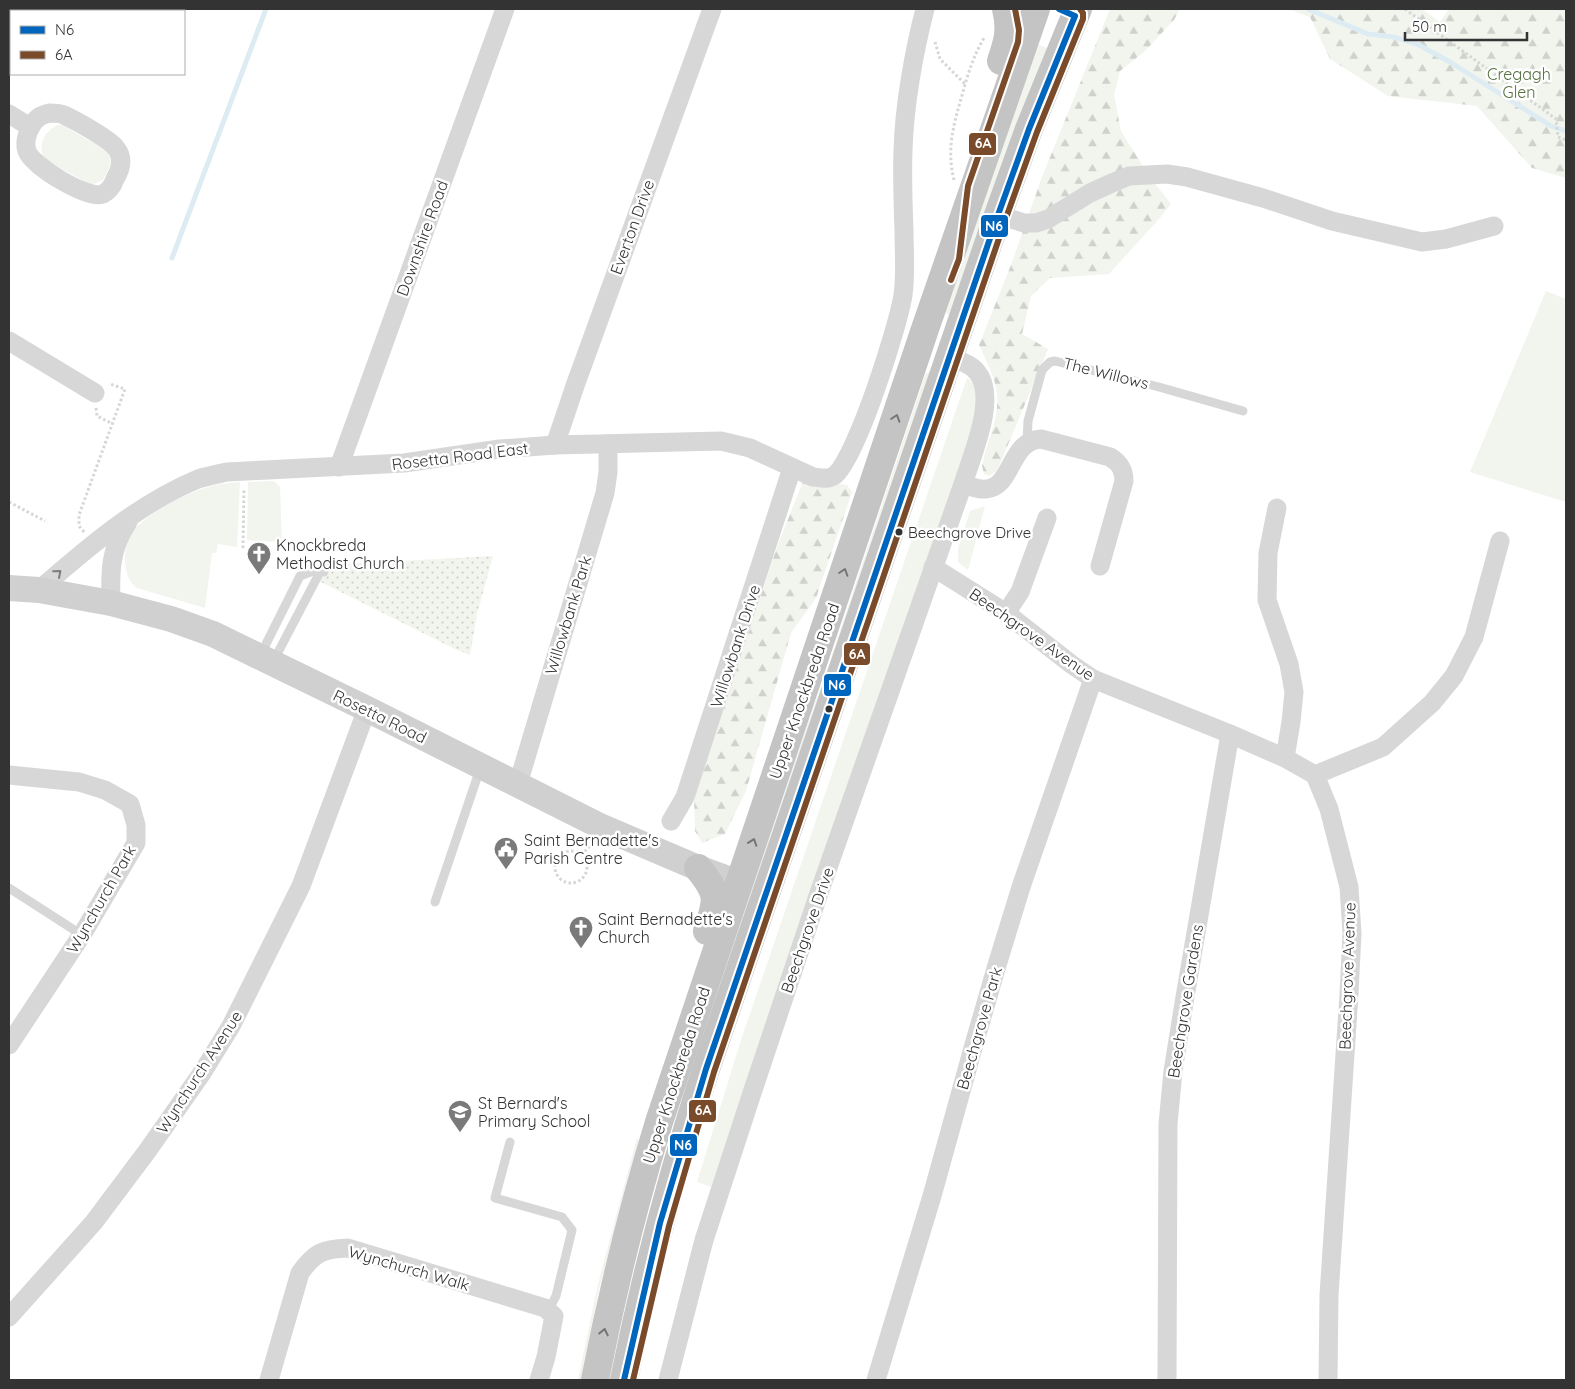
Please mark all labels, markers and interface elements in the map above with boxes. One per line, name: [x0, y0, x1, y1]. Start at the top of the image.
legend: [10, 10, 185, 75]
scale bar: [1405, 10, 1528, 42]
text: 50 m: [1412, 17, 1447, 36]
text: N6: [55, 20, 74, 39]
text: 6A: [55, 45, 73, 64]
park label: Cregagh Glen: [1487, 64, 1551, 102]
line badge: 6A: [968, 132, 997, 156]
text: 6A: [975, 134, 991, 152]
street label: Downshire Road: [392, 177, 452, 299]
street label: Everton Drive: [606, 177, 658, 277]
line badge: N6: [980, 214, 1009, 238]
text: N6: [985, 217, 1003, 235]
street label: The Willows: [1061, 353, 1151, 393]
one-way arrow: [890, 415, 900, 423]
street label: Rosetta Road East: [391, 438, 529, 474]
place label: Beechgrove Drive: [908, 523, 1031, 542]
marker: Beechgrove Drive: [894, 527, 904, 537]
place label: Knockbreda Methodist Church: [276, 535, 405, 573]
church icon: Knockbreda Methodist Church: [246, 541, 272, 575]
street label: Willowbank Park: [540, 553, 596, 677]
one-way arrow: [839, 569, 849, 577]
one-way arrow: [53, 570, 62, 579]
street label: Willowbank Drive: [706, 582, 764, 710]
street label: Beechgrove Avenue: [966, 583, 1098, 685]
street label: Upper Knockbreda Road: [764, 600, 844, 782]
line badge: 6A: [843, 642, 871, 666]
text: 6A: [849, 645, 865, 663]
line badge: N6: [823, 673, 852, 697]
text: N6: [828, 676, 846, 694]
street label: Rosetta Road: [330, 685, 430, 747]
unlabelled marker: [824, 704, 834, 714]
place label: Saint Bernadette's Parish Centre: [524, 830, 659, 868]
public building icon: Saint Bernadette's Parish Centre: [493, 836, 519, 870]
one-way arrow: [747, 839, 757, 847]
street label: Wynchurch Park: [62, 841, 140, 957]
street label: Beechgrove Drive: [776, 865, 838, 995]
street label: Beechgrove Avenue: [1334, 902, 1360, 1050]
place label: Saint Bernadette's Church: [598, 909, 733, 947]
church icon: Saint Bernadette's Church: [568, 915, 594, 949]
street label: Beechgrove Gardens: [1163, 923, 1207, 1079]
street label: Beechgrove Park: [952, 964, 1006, 1092]
street label: Upper Knockbreda Road: [638, 984, 714, 1166]
street label: Wynchurch Avenue: [152, 1007, 246, 1137]
place label: St Bernard's Primary School: [478, 1093, 590, 1131]
school or university icon: St Bernard's Primary School: [447, 1099, 473, 1133]
line badge: 6A: [688, 1099, 717, 1123]
text: 6A: [695, 1101, 711, 1119]
line badge: N6: [669, 1133, 698, 1157]
text: N6: [674, 1136, 692, 1154]
street label: Wynchurch Walk: [346, 1241, 472, 1295]
one-way arrow: [598, 1328, 609, 1337]

